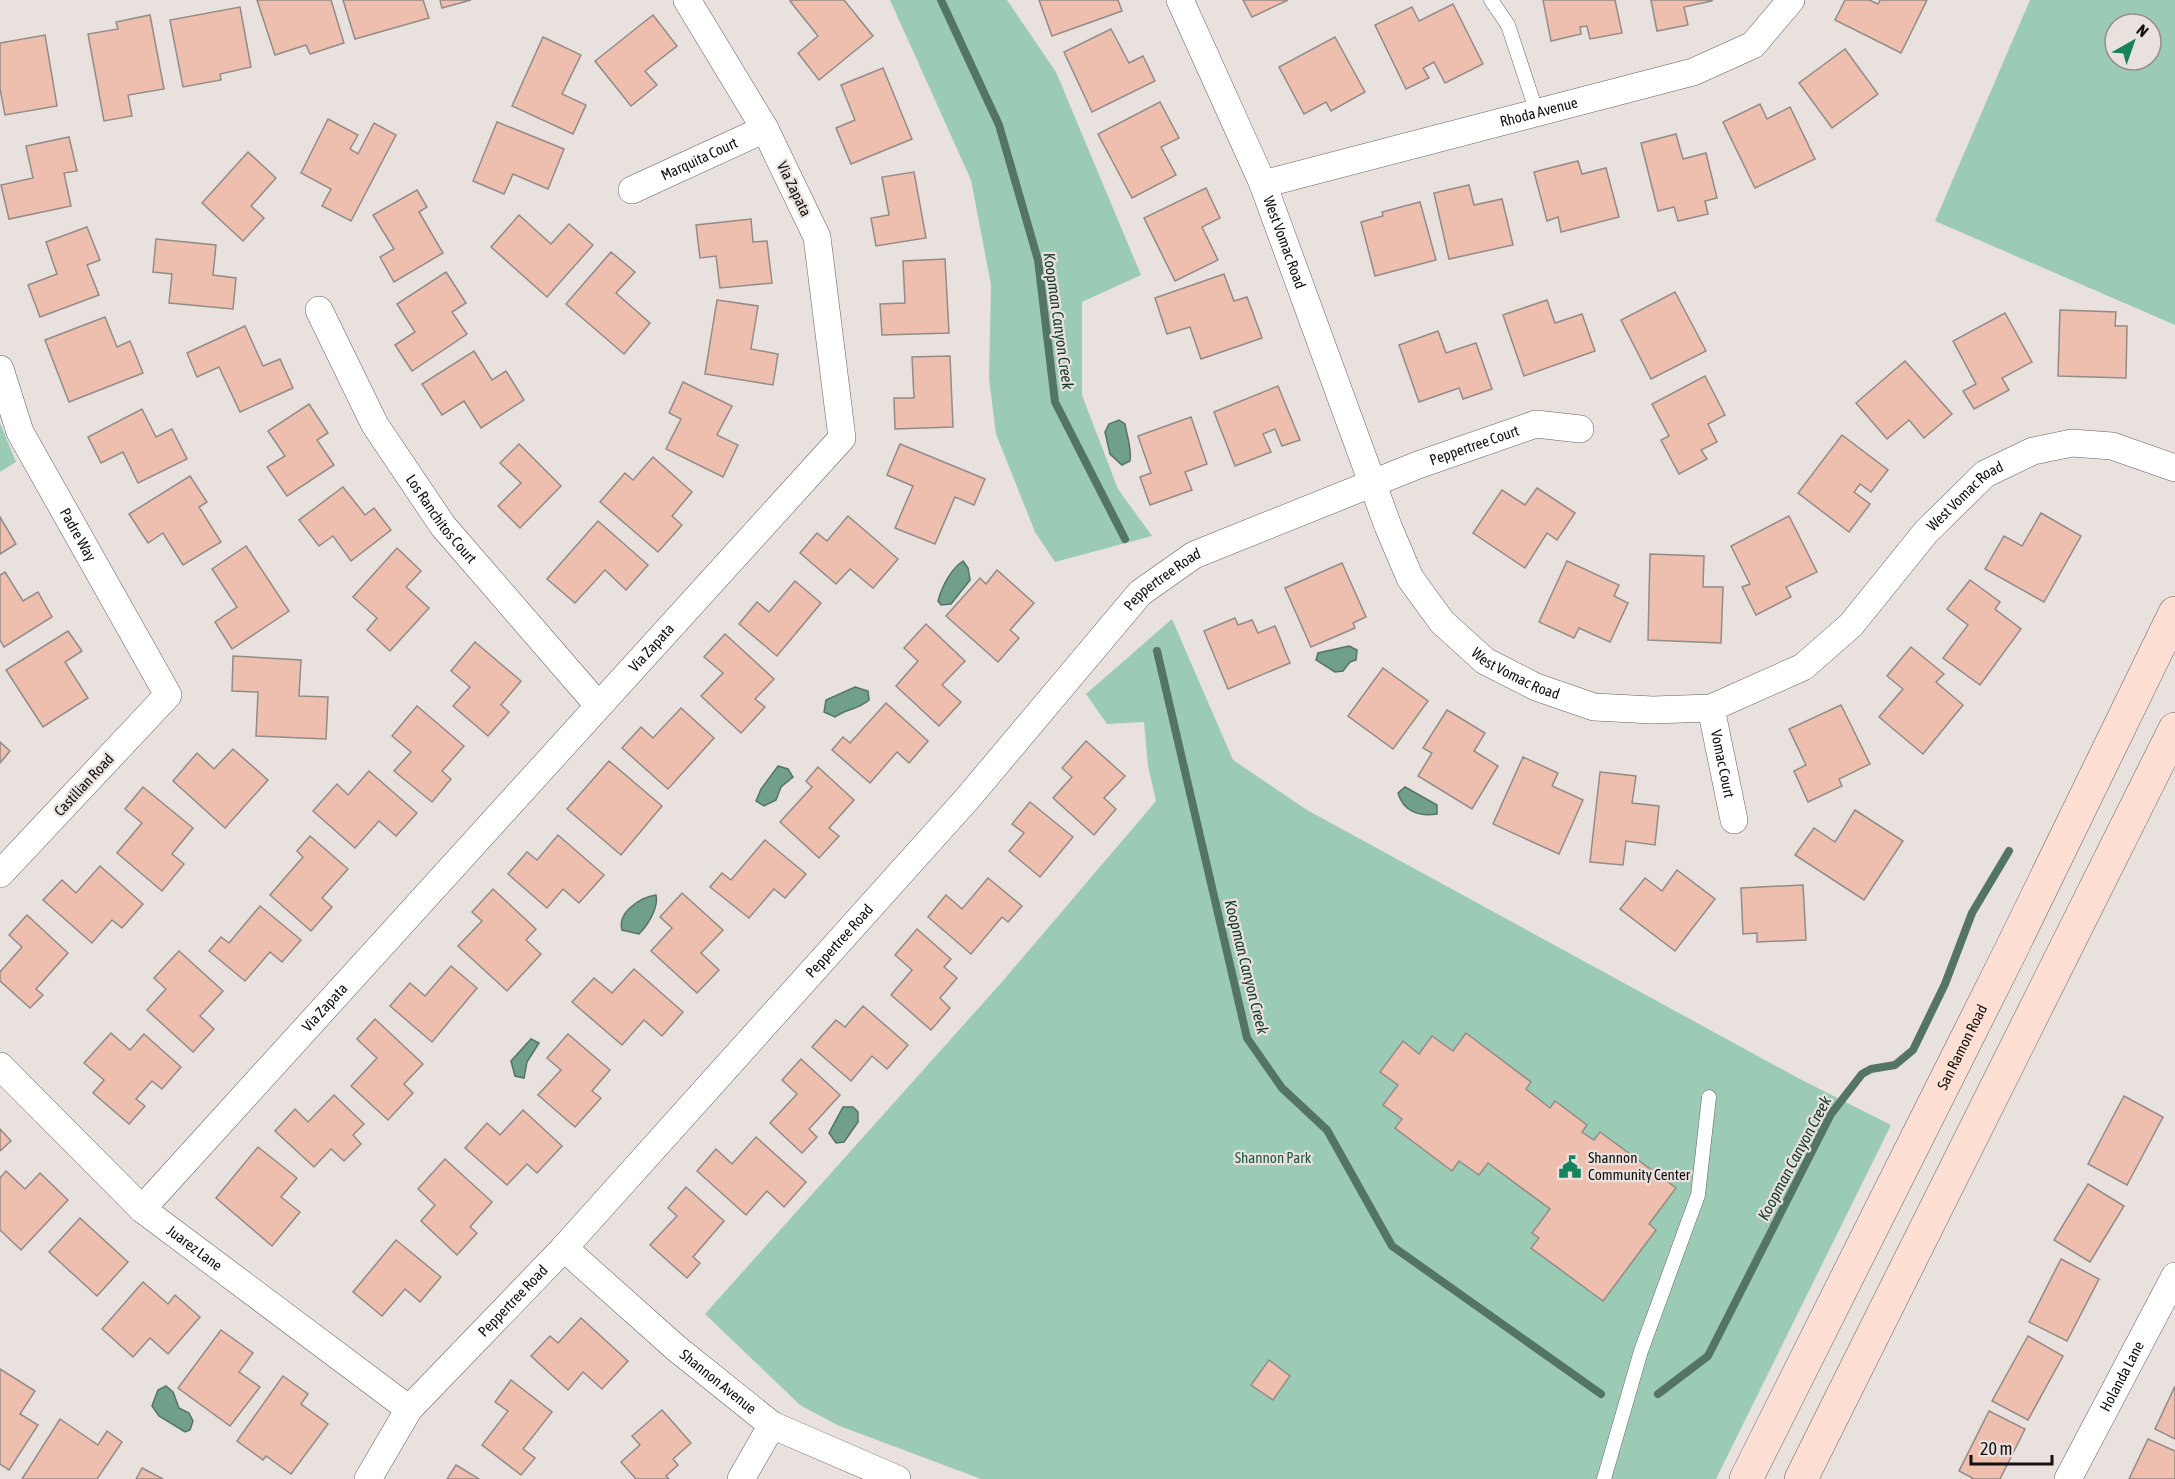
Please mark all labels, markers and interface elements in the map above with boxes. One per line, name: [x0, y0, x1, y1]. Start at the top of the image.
north arrow: [2103, 12, 2163, 72]
text: N: [2133, 21, 2152, 40]
street label: Rhoda Avenue: [1498, 93, 1580, 130]
street label: Marquita Court: [658, 134, 740, 184]
street label: Via Zapata: [774, 159, 815, 219]
street label: West Vomac Road: [1260, 194, 1309, 291]
water label: Koopman Canyon Creek: [1039, 251, 1078, 392]
street label: Peppertree Court: [1427, 422, 1521, 468]
street label: West Vomac Road: [1923, 458, 2006, 534]
street label: Los Ranchitos Court: [403, 471, 480, 566]
street label: Padre Way: [57, 505, 100, 564]
street label: Peppertree Road: [1120, 544, 1203, 614]
street label: Via Zapata: [625, 620, 677, 675]
street label: West Vomac Road: [1468, 644, 1562, 703]
street label: Vomac Court: [1708, 728, 1738, 799]
street label: Castilian Road: [50, 750, 117, 819]
water label: Koopman Canyon Creek: [1221, 898, 1273, 1037]
street label: Peppertree Road: [802, 901, 876, 981]
street label: Via Zapata: [298, 980, 351, 1035]
street label: San Ramon Road: [1933, 1002, 1990, 1092]
water label: Koopman Canyon Creek: [1754, 1092, 1836, 1224]
park label: Shannon Park: [1235, 1149, 1312, 1166]
place label: Shannon Community Center: [1588, 1149, 1691, 1183]
public building icon: Shannon Community Center: [1557, 1154, 1583, 1180]
street label: Juarez Lane: [164, 1222, 226, 1274]
street label: Peppertree Road: [474, 1261, 551, 1340]
street label: Holanda Lane: [2096, 1338, 2147, 1414]
street label: Shannon Avenue: [677, 1346, 760, 1417]
scale bar: [1971, 1428, 2052, 1466]
text: 20 m: [1980, 1438, 2012, 1459]

